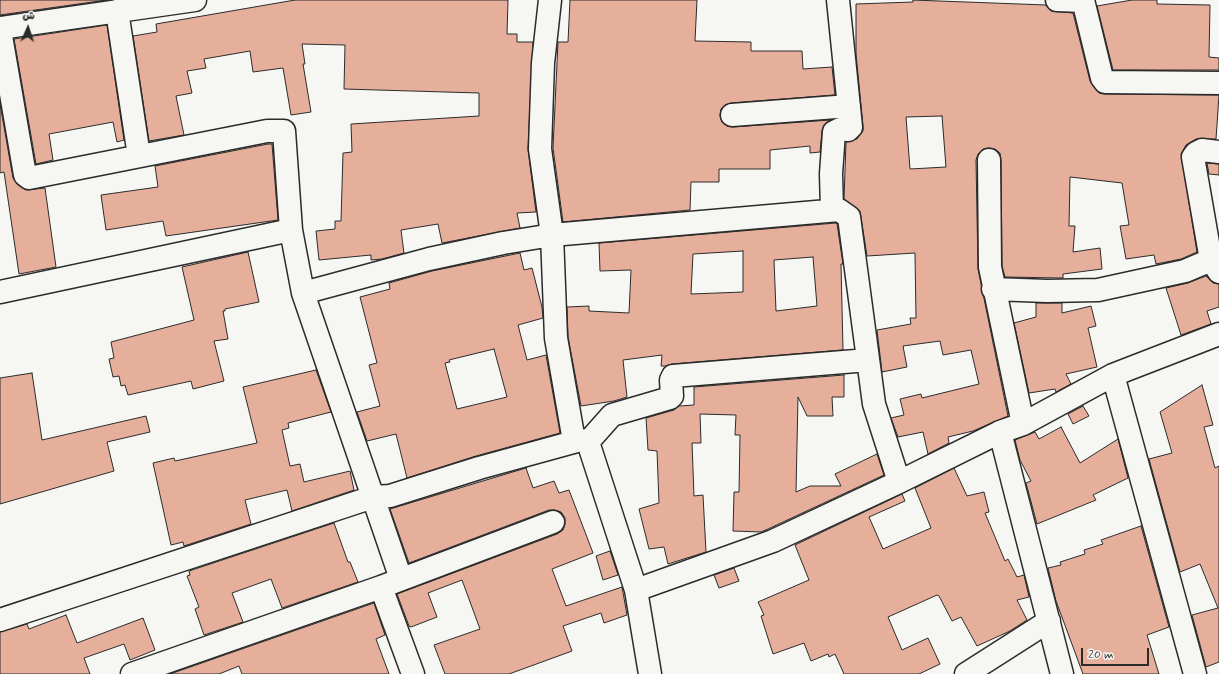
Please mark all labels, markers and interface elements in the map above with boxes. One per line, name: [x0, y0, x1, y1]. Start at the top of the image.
north arrow: [8, 8, 48, 48]
text: ش: [22, 9, 35, 23]
scale bar: [1083, 640, 1151, 666]
text: 20 m: [1088, 647, 1114, 663]

